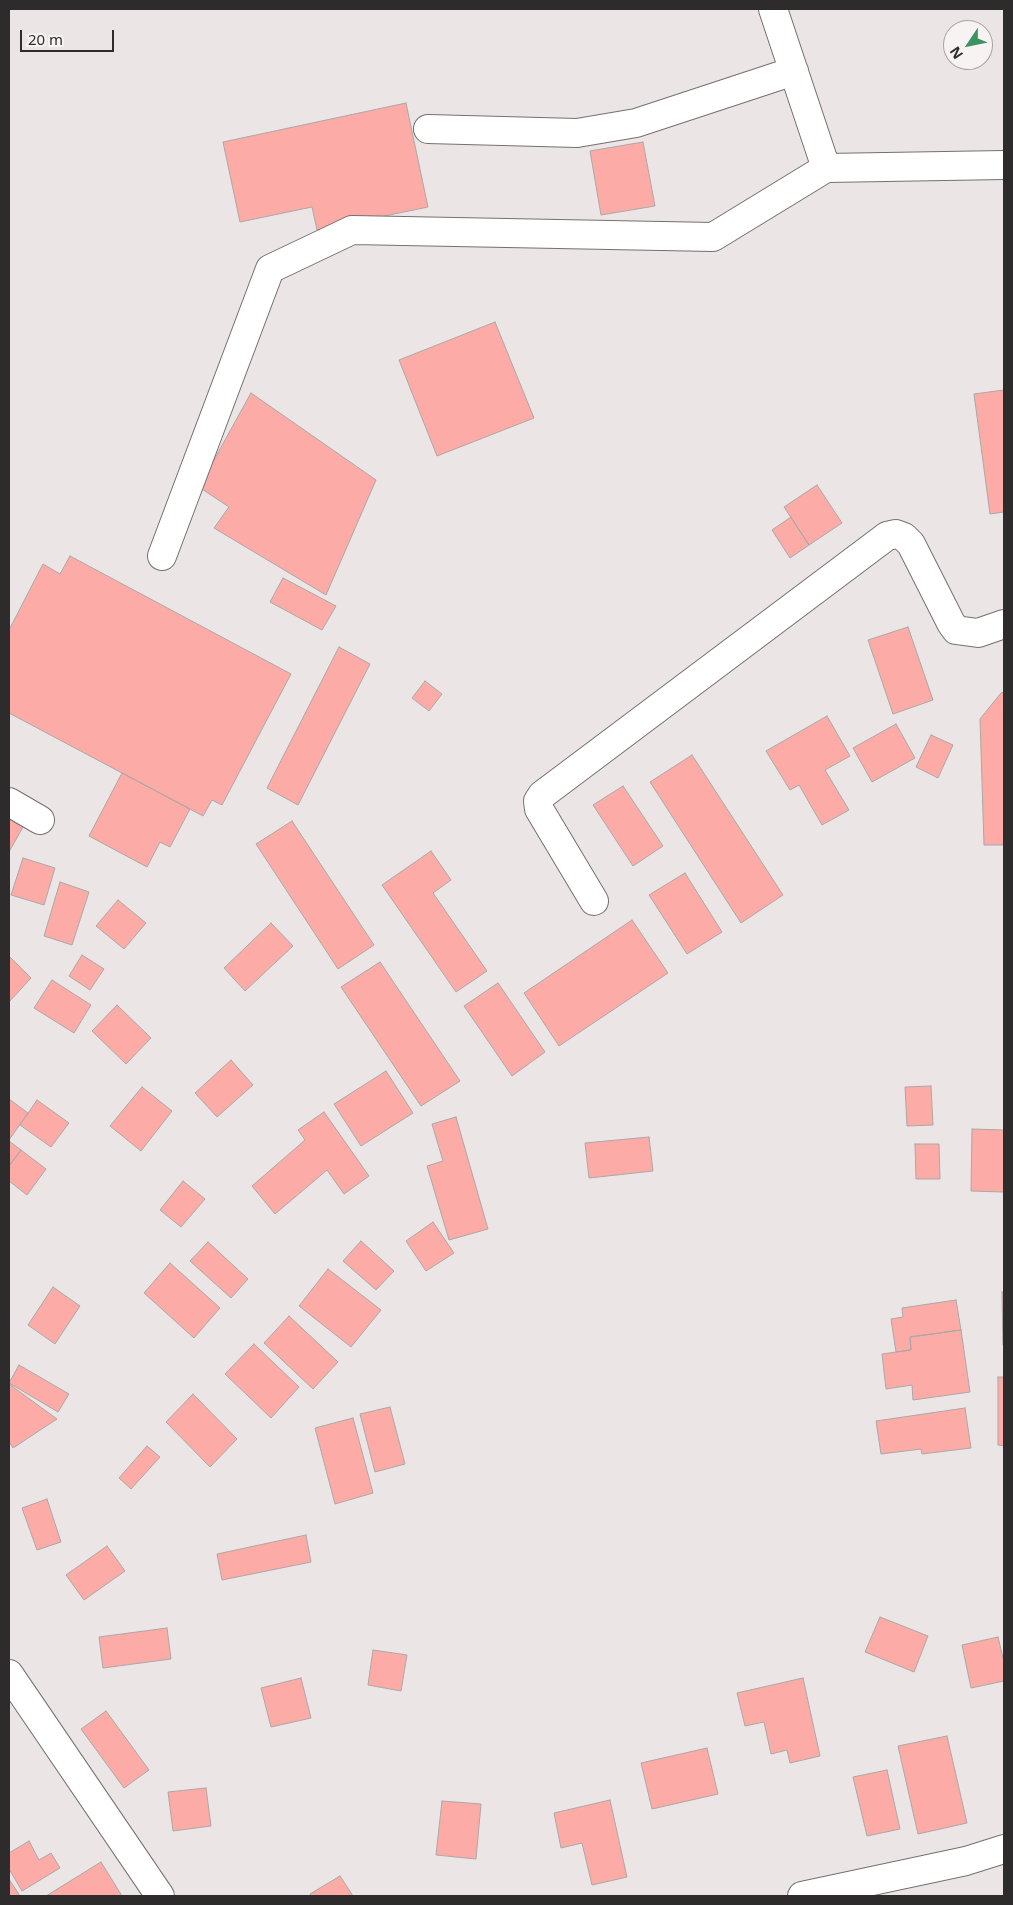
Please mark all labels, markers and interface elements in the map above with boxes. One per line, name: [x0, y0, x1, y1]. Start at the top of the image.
scale bar: [22, 20, 116, 52]
north arrow: [943, 20, 993, 70]
text: 20 m: [28, 29, 63, 49]
text: N: [945, 43, 967, 63]

